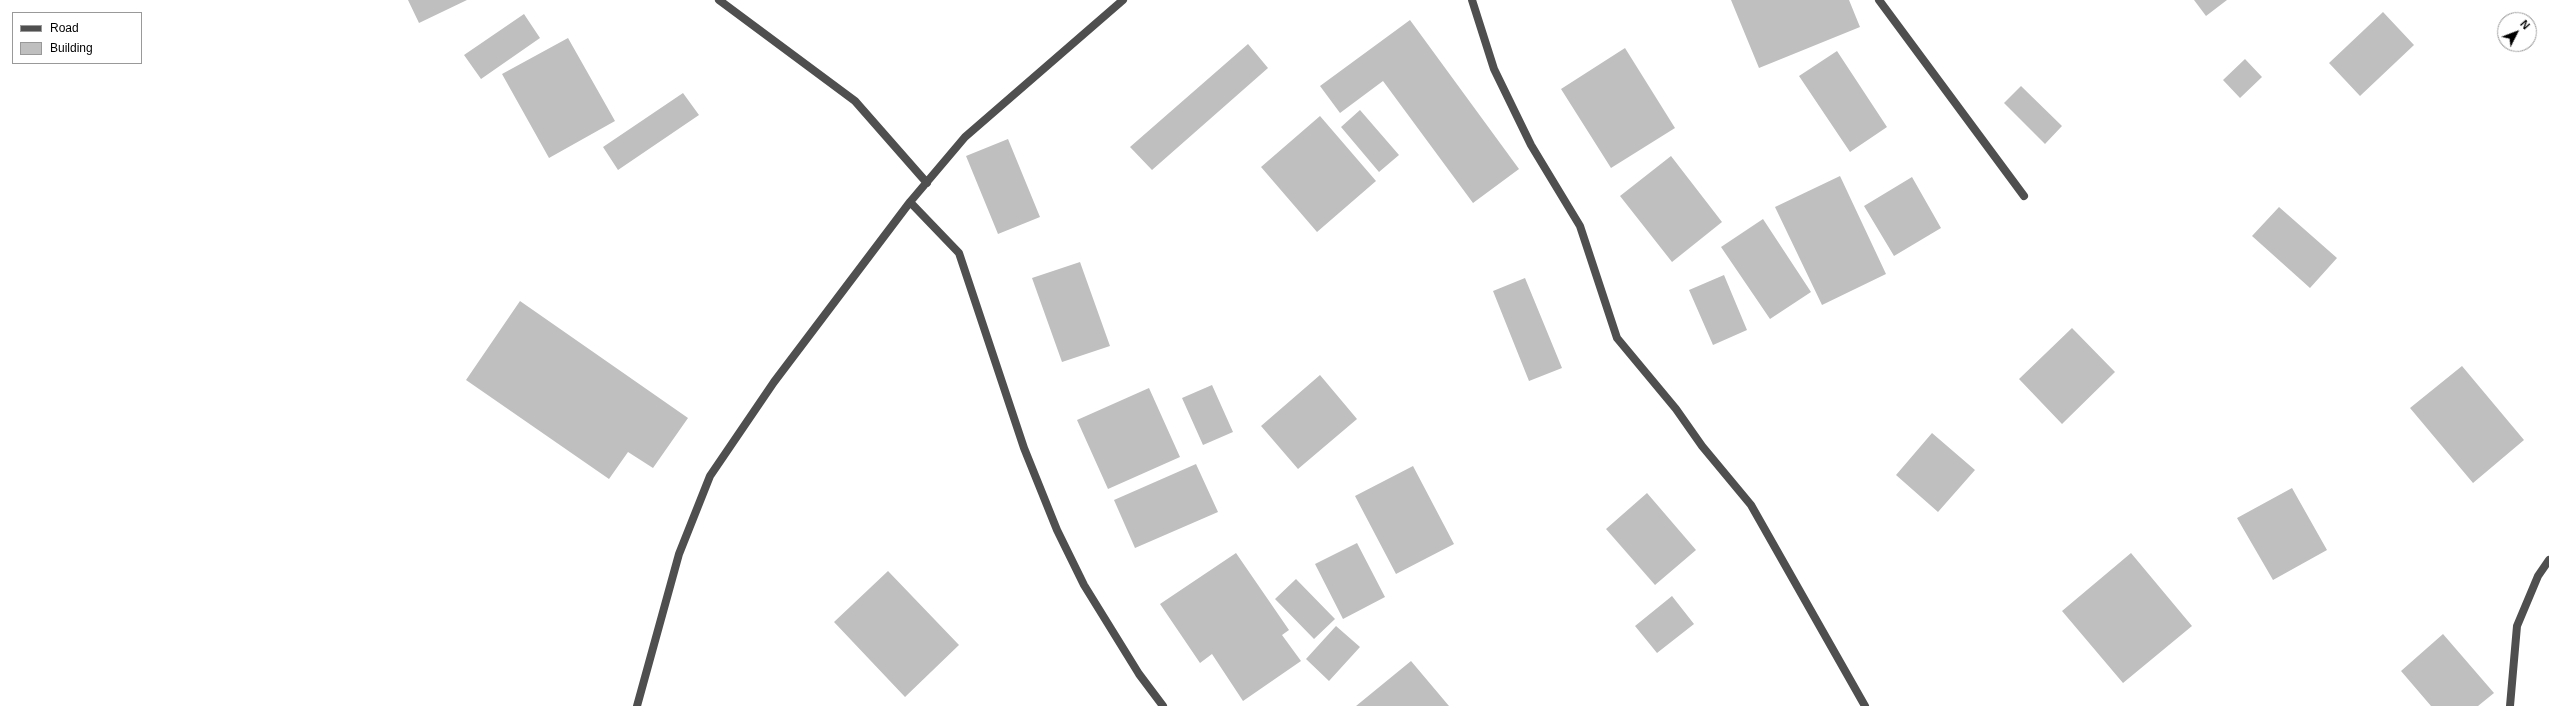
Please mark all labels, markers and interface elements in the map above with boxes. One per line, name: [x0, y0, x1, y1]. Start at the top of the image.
legend: [12, 12, 142, 64]
north arrow: [2497, 12, 2537, 52]
text: N: [2518, 18, 2532, 32]
text: Road: [50, 21, 79, 35]
text: Building: [50, 41, 93, 55]

